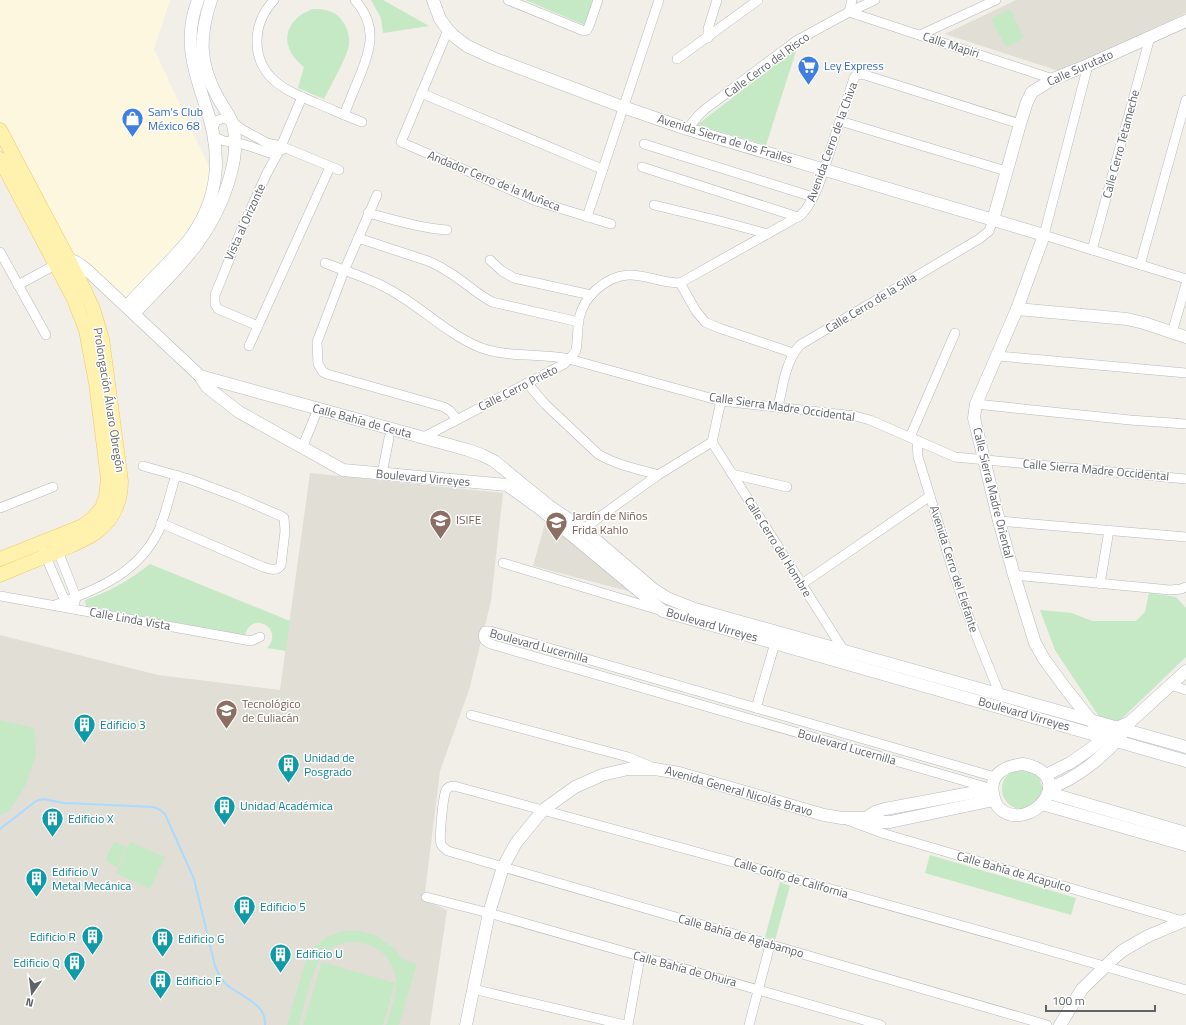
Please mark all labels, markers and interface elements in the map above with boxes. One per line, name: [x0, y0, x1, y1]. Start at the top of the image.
street label: Calle Mapiri: [920, 26, 982, 63]
street label: Calle Cerro del Risco: [720, 27, 813, 102]
street label: Calle Surutato: [1044, 44, 1116, 91]
supermarket icon: Ley Express: [796, 53, 822, 86]
place label: Ley Express: [824, 56, 884, 75]
street label: Avenida Cerro de la Chiva: [801, 79, 862, 204]
street label: Calle Cerro Tetameche: [1097, 87, 1144, 200]
place label: Sam's Club México 68: [148, 102, 203, 135]
shop icon: Sam's Club México 68: [119, 106, 145, 139]
street label: Avenida Sierra de los Frailes: [655, 109, 796, 168]
street label: Andador Cerro de la Muñeca: [425, 145, 563, 216]
street label: Vista al Orizonte: [219, 180, 270, 263]
street label: Calle Cerro de la Silla: [821, 268, 920, 337]
street label: Prolongación Álvaro Obregón: [89, 326, 130, 474]
street label: Calle Cerro Prieto: [475, 359, 561, 416]
street label: Calle Sierra Madre Occidental: [708, 387, 856, 426]
street label: Calle Bahía de Ceuta: [310, 398, 414, 443]
street label: Calle Sierra Madre Oriental: [968, 425, 1019, 560]
street label: Calle Sierra Madre Occidental: [1022, 454, 1170, 485]
street label: Boulevard Virreyes: [375, 464, 471, 491]
street label: Calle Cerro del Hombre: [740, 493, 817, 601]
street label: Avenida Cerro del Elefante: [925, 503, 984, 635]
place label: Jardín de Niños Frida Kahlo: [572, 506, 648, 539]
school or university icon: ISIFE: [427, 507, 453, 540]
place label: ISIFE: [456, 510, 482, 529]
school or university icon: Jardín de Niños Frida Kahlo: [544, 510, 570, 543]
street label: Calle Linda Vista: [88, 602, 172, 635]
street label: Boulevard Virreyes: [664, 602, 761, 647]
street label: Boulevard Lucernilla: [488, 623, 591, 668]
street label: Boulevard Virreyes: [976, 691, 1073, 736]
place label: Tecnológico de Culiacán: [242, 694, 301, 727]
school or university icon: Tecnológico de Culiacán: [214, 698, 240, 731]
building icon: Edificio 3: [71, 712, 97, 745]
place label: Edificio 3: [100, 715, 146, 734]
street label: Boulevard Lucernilla: [796, 723, 899, 770]
place label: Unidad de Posgrado: [304, 748, 355, 781]
building icon: Unidad de Posgrado: [275, 752, 301, 785]
street label: Avenida General Nicolás Bravo: [663, 760, 815, 821]
building icon: Unidad Académica: [211, 793, 237, 826]
place label: Unidad Académica: [240, 796, 333, 815]
building icon: Edificio X: [40, 806, 66, 839]
place label: Edificio X: [68, 809, 114, 828]
street label: Calle Bahía de Acapulco: [955, 846, 1074, 897]
street label: Calle Golfo de California: [732, 852, 851, 903]
place label: Edificio V Metal Mecánica: [52, 862, 131, 895]
building icon: Edificio V Metal Mecánica: [24, 866, 50, 899]
building icon: Edificio 5: [232, 894, 258, 927]
place label: Edificio 5: [260, 897, 306, 916]
street label: Calle Bahía de Agiabampo: [676, 908, 806, 963]
building icon: Edificio R: [79, 924, 105, 957]
building icon: Edificio G: [149, 926, 175, 959]
place label: Edificio R: [30, 927, 76, 946]
place label: Edificio G: [178, 929, 224, 948]
building icon: Edificio U: [267, 941, 293, 974]
place label: Edificio U: [296, 944, 343, 963]
street label: Calle Bahía de Ohuira: [631, 946, 739, 991]
building icon: Edificio Q: [62, 950, 88, 983]
place label: Edificio Q: [13, 953, 60, 972]
building icon: Edificio F: [148, 968, 174, 1001]
place label: Edificio F: [176, 971, 221, 990]
north arrow: [12, 973, 52, 1013]
scale bar: [1046, 987, 1155, 1013]
text: 100 m: [1052, 991, 1085, 1010]
text: N: [24, 994, 35, 1011]

